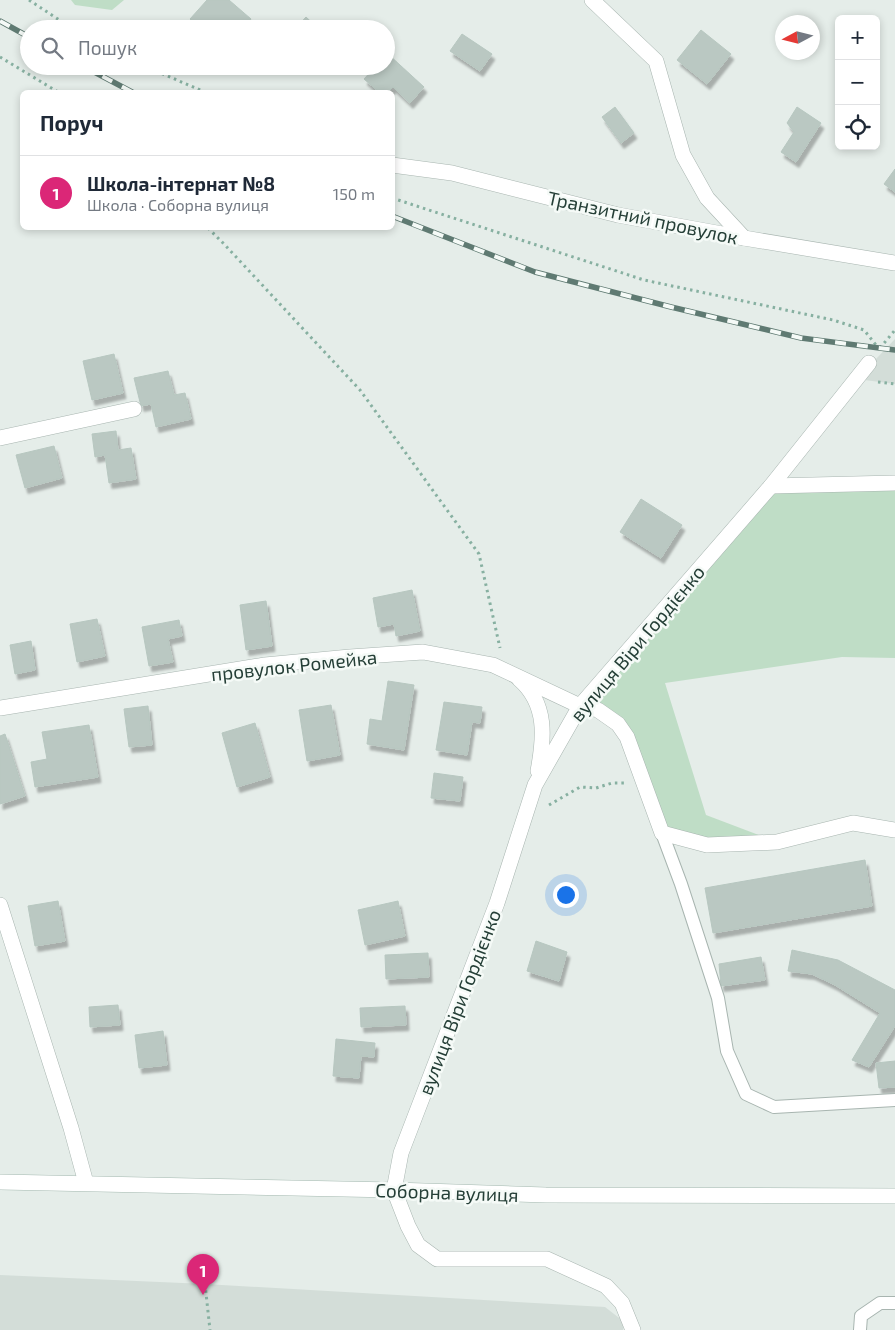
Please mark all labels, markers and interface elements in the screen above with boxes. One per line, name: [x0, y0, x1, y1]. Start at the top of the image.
north arrow: [775, 15, 820, 60]
map controls: [835, 15, 880, 150]
button: +: [835, 15, 880, 60]
search box: [20, 20, 395, 75]
icon: search: [38, 34, 66, 62]
text: Пошук: [78, 36, 137, 59]
button: −: [835, 60, 880, 105]
button: locate: [835, 105, 880, 150]
text: Поруч: [40, 110, 103, 135]
text: Школа-інтернат №8: [87, 172, 275, 195]
text: 1: [53, 184, 59, 203]
text: 150 m: [333, 184, 375, 203]
street label: Транзитний провулок: [546, 186, 740, 249]
text: Школа · Соборна вулиця: [87, 195, 269, 214]
street label: вулиця Віри Гордієнко: [565, 560, 710, 726]
street label: провулок Ромейка: [210, 645, 378, 686]
your location: [553, 882, 579, 908]
street label: вулиця Віри Гордієнко: [413, 906, 506, 1098]
street label: Соборна вулиця: [375, 1178, 519, 1207]
pin: 1: [187, 1254, 219, 1295]

